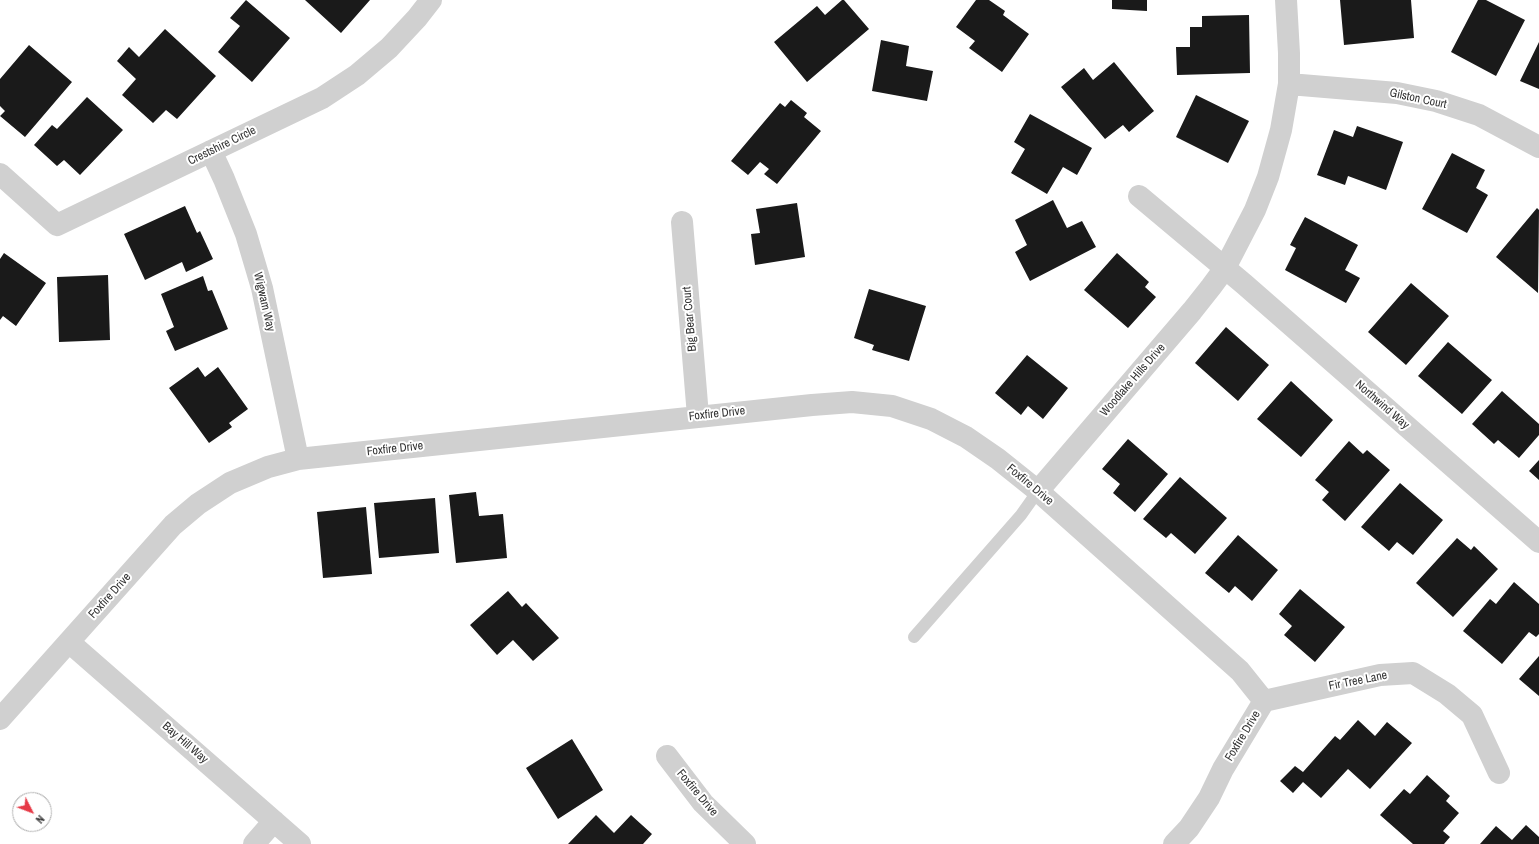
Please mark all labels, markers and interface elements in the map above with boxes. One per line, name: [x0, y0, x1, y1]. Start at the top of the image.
street label: Gilston Court: [1388, 86, 1448, 112]
street label: Crestshire Circle: [186, 123, 258, 169]
street label: Wigwam Way: [250, 271, 278, 333]
street label: Big Bear Court: [680, 286, 700, 352]
street label: Woodlake Hills Drive: [1097, 341, 1169, 419]
street label: Northwind Way: [1352, 378, 1412, 432]
street label: Foxfire Drive: [688, 404, 746, 424]
street label: Foxfire Drive: [366, 439, 424, 459]
street label: Foxfire Drive: [1004, 461, 1056, 509]
street label: Foxfire Drive: [86, 570, 134, 622]
street label: Fir Tree Lane: [1328, 668, 1388, 694]
street label: Foxfire Drive: [1222, 708, 1264, 764]
street label: Bay Hill Way: [159, 719, 211, 767]
street label: Foxfire Drive: [673, 767, 721, 819]
north arrow: [12, 792, 52, 832]
text: N: [33, 812, 48, 826]

